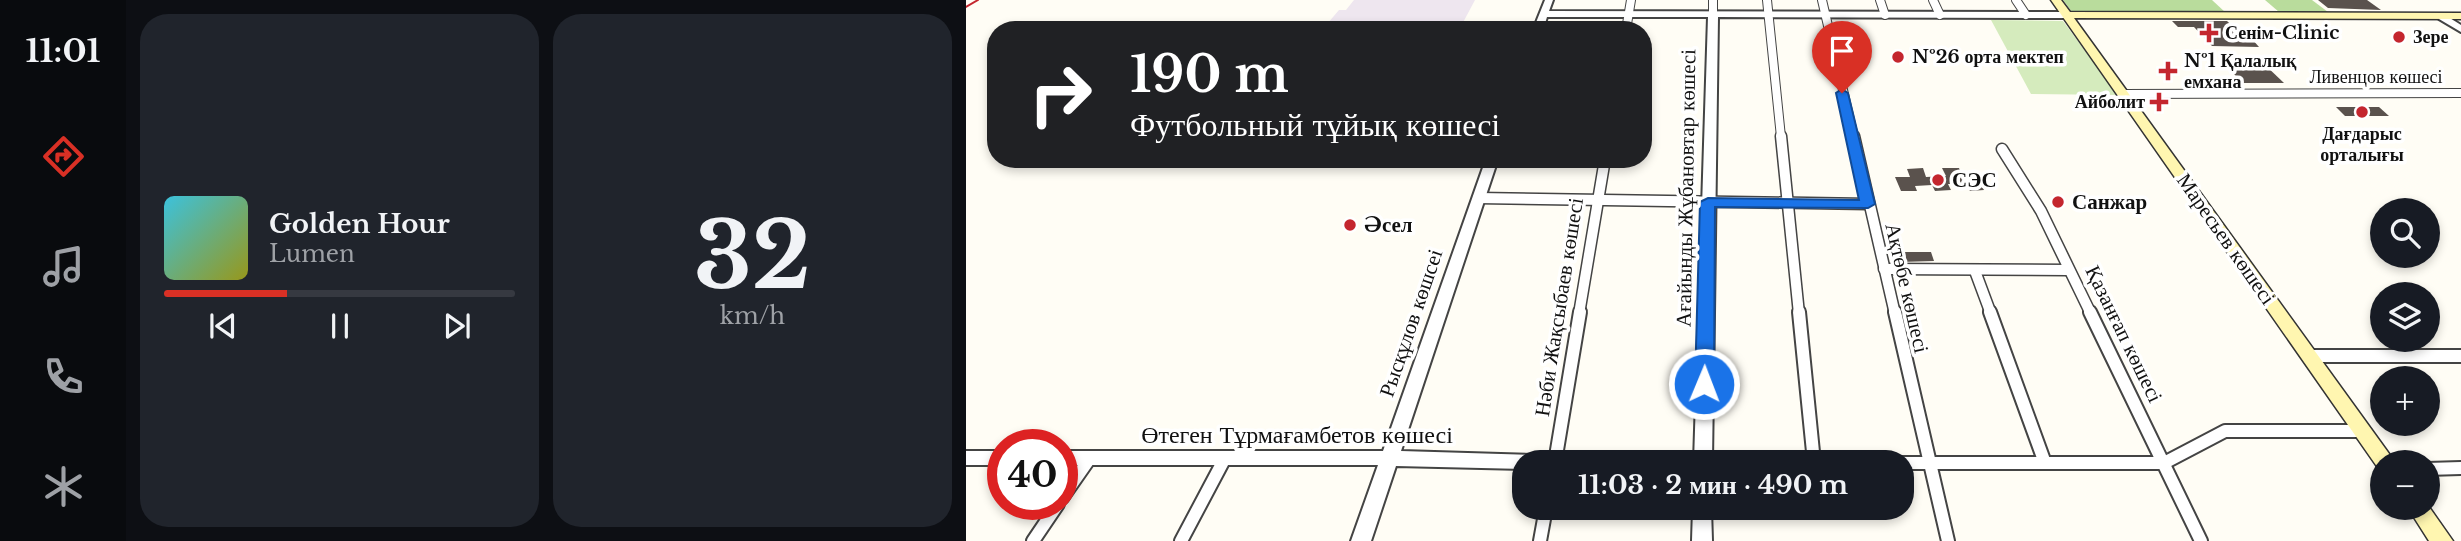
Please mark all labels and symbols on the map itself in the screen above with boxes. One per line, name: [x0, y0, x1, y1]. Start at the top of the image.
pin: [1812, 21, 1872, 93]
place label: Сенім-Clinic: [2225, 22, 2340, 44]
marker: Сенім-Clinic: [2199, 23, 2219, 43]
place label: Зере: [2413, 26, 2449, 48]
marker: Зере: [2391, 29, 2407, 45]
place label: №26 орта мектеп: [1912, 46, 2064, 68]
street label: Ағайынды Жұбановтар көшесі: [1671, 49, 1701, 327]
marker: №26 орта мектеп: [1890, 49, 1906, 65]
place label: №1 Қалалық емхана: [2184, 50, 2297, 93]
marker: №1 Қалалық емхана: [2158, 61, 2178, 81]
street label: Ливенцов көшесі: [2309, 66, 2443, 88]
place label: Айболит: [2075, 91, 2145, 113]
marker: Айболит: [2151, 94, 2167, 110]
marker: Дағдарыс орталығы: [2354, 104, 2370, 120]
place label: Дағдарыс орталығы: [2320, 123, 2404, 166]
place label: СЭС: [1952, 167, 1997, 193]
street label: Маресьев көшесі: [2171, 168, 2281, 310]
marker: СЭС: [1930, 172, 1946, 188]
place label: Санжар: [2072, 189, 2147, 215]
marker: Санжар: [2050, 194, 2066, 210]
street label: Нәби Жақсыбаев көшесі: [1529, 196, 1589, 418]
place label: Əсел: [1364, 212, 1413, 238]
marker: Əсел: [1342, 217, 1358, 233]
street label: Ақтөбе көшесі: [1879, 220, 1935, 356]
street label: Рысқұлов көшсеі: [1374, 246, 1448, 400]
street label: Қазанғап көшесі: [2080, 261, 2168, 407]
position arrow: [1667, 347, 1741, 421]
street label: Өтеген Тұрмағамбетов көшесі: [1141, 420, 1453, 449]
speed limit sign: 40: [987, 429, 1078, 520]

